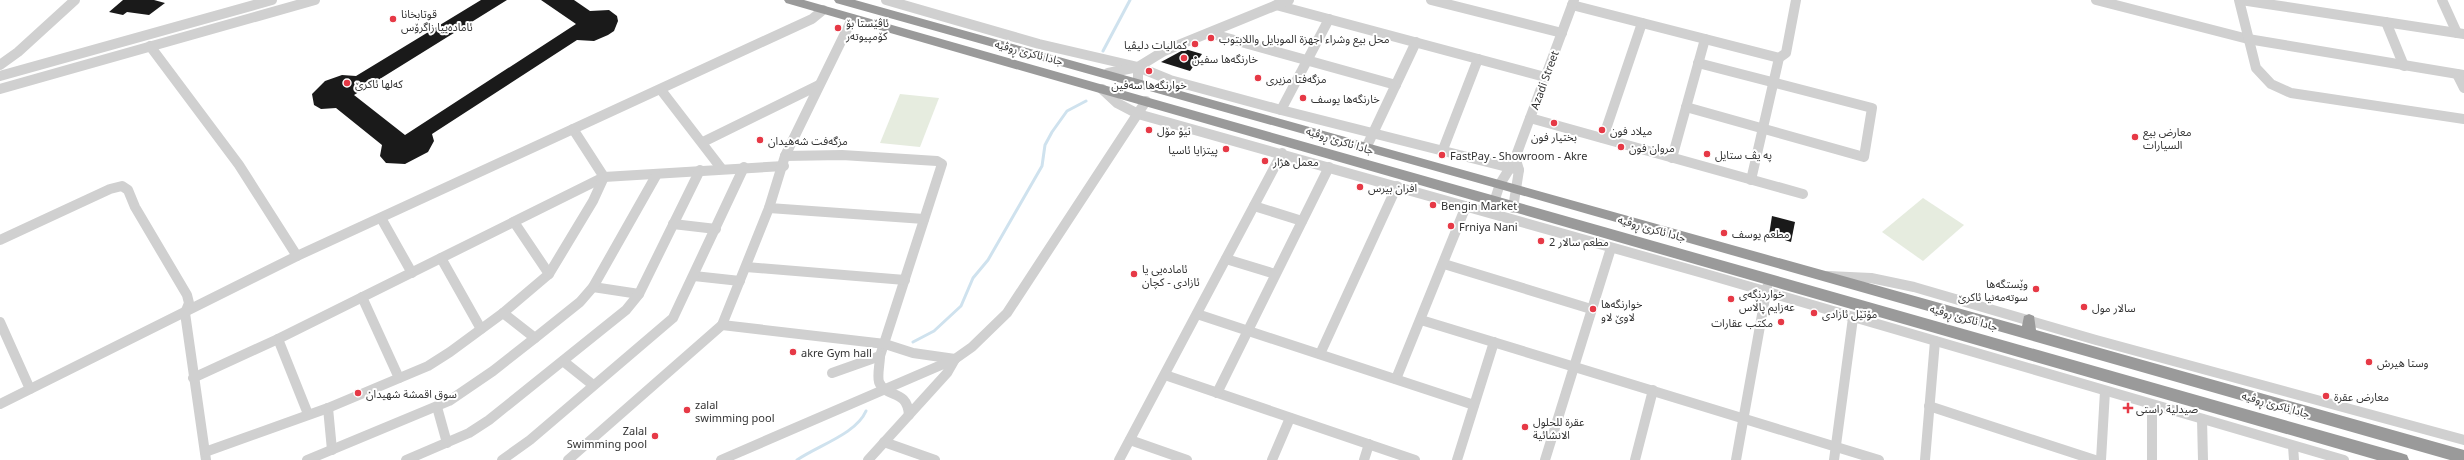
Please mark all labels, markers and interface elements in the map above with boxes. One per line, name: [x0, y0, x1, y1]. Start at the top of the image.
place label: قوتابخانا ئامادەییا زاگرۆس: [401, 6, 473, 34]
marker: قوتابخانا ئامادەییا زاگرۆس: [388, 14, 398, 24]
place label: ئاڤێستا بۆ کۆمپیوتەر: [845, 15, 889, 44]
marker: ئاڤێستا بۆ کۆمپیوتەر: [833, 23, 843, 33]
place label: محل بيع وشراء اجهزة الموبايل واللابتوب: [1219, 31, 1390, 47]
marker: محل بيع وشراء اجهزة الموبايل واللابتوب: [1206, 33, 1216, 43]
street label: جادا ئاکرێ ڕوڤیە: [993, 36, 1065, 71]
place label: كماليات دليڤيا: [1124, 37, 1187, 52]
marker: كماليات دليڤيا: [1190, 39, 1200, 49]
street label: Azadi Street: [1526, 48, 1562, 111]
place label: خارنگەها سفين: [1192, 51, 1258, 66]
marker: خارنگەها سفين: [1179, 53, 1189, 63]
marker: خوارنگەھا سەفین: [1144, 66, 1154, 76]
place label: مزگەفتا مزیری: [1266, 71, 1327, 86]
marker: مزگەفتا مزیری: [1253, 73, 1263, 83]
place label: کەلها ئاکرێ: [355, 76, 403, 91]
place label: خوارنگەھا سەفین: [1111, 77, 1187, 92]
marker: کەلها ئاکرێ: [342, 78, 352, 88]
place label: خارنگەها یوسف: [1311, 91, 1380, 106]
marker: خارنگەها یوسف: [1298, 93, 1308, 103]
marker: بختيار فون: [1549, 118, 1559, 128]
place label: نیۆ مۆل: [1157, 123, 1191, 138]
street label: جادا ئاکرێ ڕوڤیە: [1304, 123, 1376, 160]
place label: ميلاد فون: [1610, 123, 1652, 138]
place label: معارض بيع السيارات: [2143, 124, 2192, 152]
marker: نیۆ مۆل: [1144, 125, 1154, 135]
marker: ميلاد فون: [1597, 125, 1607, 135]
place label: بختيار فون: [1531, 129, 1577, 144]
marker: معارض بيع السيارات: [2130, 132, 2140, 142]
place label: مزگەفت شه‌هيدان: [768, 133, 848, 148]
marker: مزگەفت شه‌هيدان: [755, 135, 765, 145]
place label: مروان فون: [1629, 140, 1675, 155]
place label: پیتزایا ئاسیا: [1168, 142, 1218, 158]
marker: مروان فون: [1616, 142, 1626, 152]
marker: پیتزایا ئاسیا: [1221, 144, 1231, 154]
place label: په يڤ ستايل: [1715, 147, 1772, 163]
place label: FastPay - Showroom - Akre: [1450, 148, 1587, 163]
marker: په يڤ ستايل: [1702, 149, 1712, 159]
marker: FastPay - Showroom - Akre: [1437, 150, 1447, 160]
place label: معمل هژار: [1272, 154, 1319, 169]
marker: معمل هژار: [1260, 156, 1270, 166]
place label: افران بيرس: [1368, 180, 1417, 195]
marker: افران بيرس: [1355, 182, 1365, 192]
place label: Bengin Market: [1441, 198, 1517, 213]
marker: Bengin Market: [1428, 200, 1438, 210]
street label: جادا ئاکرێ ڕوڤیە: [1616, 211, 1688, 247]
place label: Frniya Nani: [1459, 219, 1518, 234]
marker: Frniya Nani: [1446, 221, 1456, 231]
place label: مطعم يوسف: [1732, 226, 1790, 243]
marker: مطعم يوسف: [1719, 228, 1729, 238]
place label: مطعم سالار 2: [1549, 234, 1609, 251]
marker: مطعم سالار 2: [1536, 236, 1546, 246]
place label: ئامادەیی یا ئازادی - کچان: [1142, 261, 1200, 290]
marker: ئامادەیی یا ئازادی - کچان: [1129, 269, 1139, 279]
place label: وێستگەها سوتەمەنیا ئاکرێ: [1958, 276, 2028, 304]
marker: وێستگەها سوتەمەنیا ئاکرێ: [2031, 284, 2041, 294]
place label: خواردنگەی عەزایم پاڵاس: [1739, 286, 1795, 316]
marker: خواردنگەی عەزایم پاڵاس: [1726, 294, 1736, 304]
place label: خوارنگەھا لاوێ لاو: [1601, 296, 1643, 324]
street label: جادا ئاکرێ ڕوڤیە: [1928, 300, 2000, 336]
place label: سالار مول: [2092, 300, 2136, 315]
marker: سالار مول: [2079, 302, 2089, 312]
marker: خوارنگەھا لاوێ لاو: [1588, 304, 1598, 314]
place label: مۆتێل ئازادی: [1822, 306, 1878, 321]
marker: مۆتێل ئازادی: [1809, 308, 1819, 318]
place label: مكتب عقارات: [1711, 315, 1773, 330]
marker: مكتب عقارات: [1776, 317, 1786, 327]
place label: akre Gym hall: [801, 345, 872, 360]
marker: akre Gym hall: [788, 347, 798, 357]
place label: وستا هيرش: [2377, 355, 2429, 370]
marker: وستا هيرش: [2364, 357, 2374, 367]
place label: سوق اقمشة شهيدان: [366, 386, 457, 401]
street label: جادا ئاکرێ ڕوڤیە: [2240, 387, 2312, 423]
marker: سوق اقمشة شهيدان: [353, 388, 363, 398]
place label: معارض عقرة: [2334, 389, 2389, 404]
marker: معارض عقرة: [2321, 391, 2331, 401]
place label: zalal swimming pool: [695, 397, 775, 425]
place label: صيدلية راستى: [2136, 401, 2198, 416]
marker: صيدلية راستى: [2123, 403, 2133, 413]
marker: zalal swimming pool: [682, 405, 692, 415]
place label: عقرة للحلول الانشائیة: [1533, 414, 1585, 442]
marker: عقرة للحلول الانشائیة: [1520, 422, 1530, 432]
place label: Zalal Swimming pool: [567, 423, 647, 451]
marker: Zalal Swimming pool: [650, 431, 660, 441]

